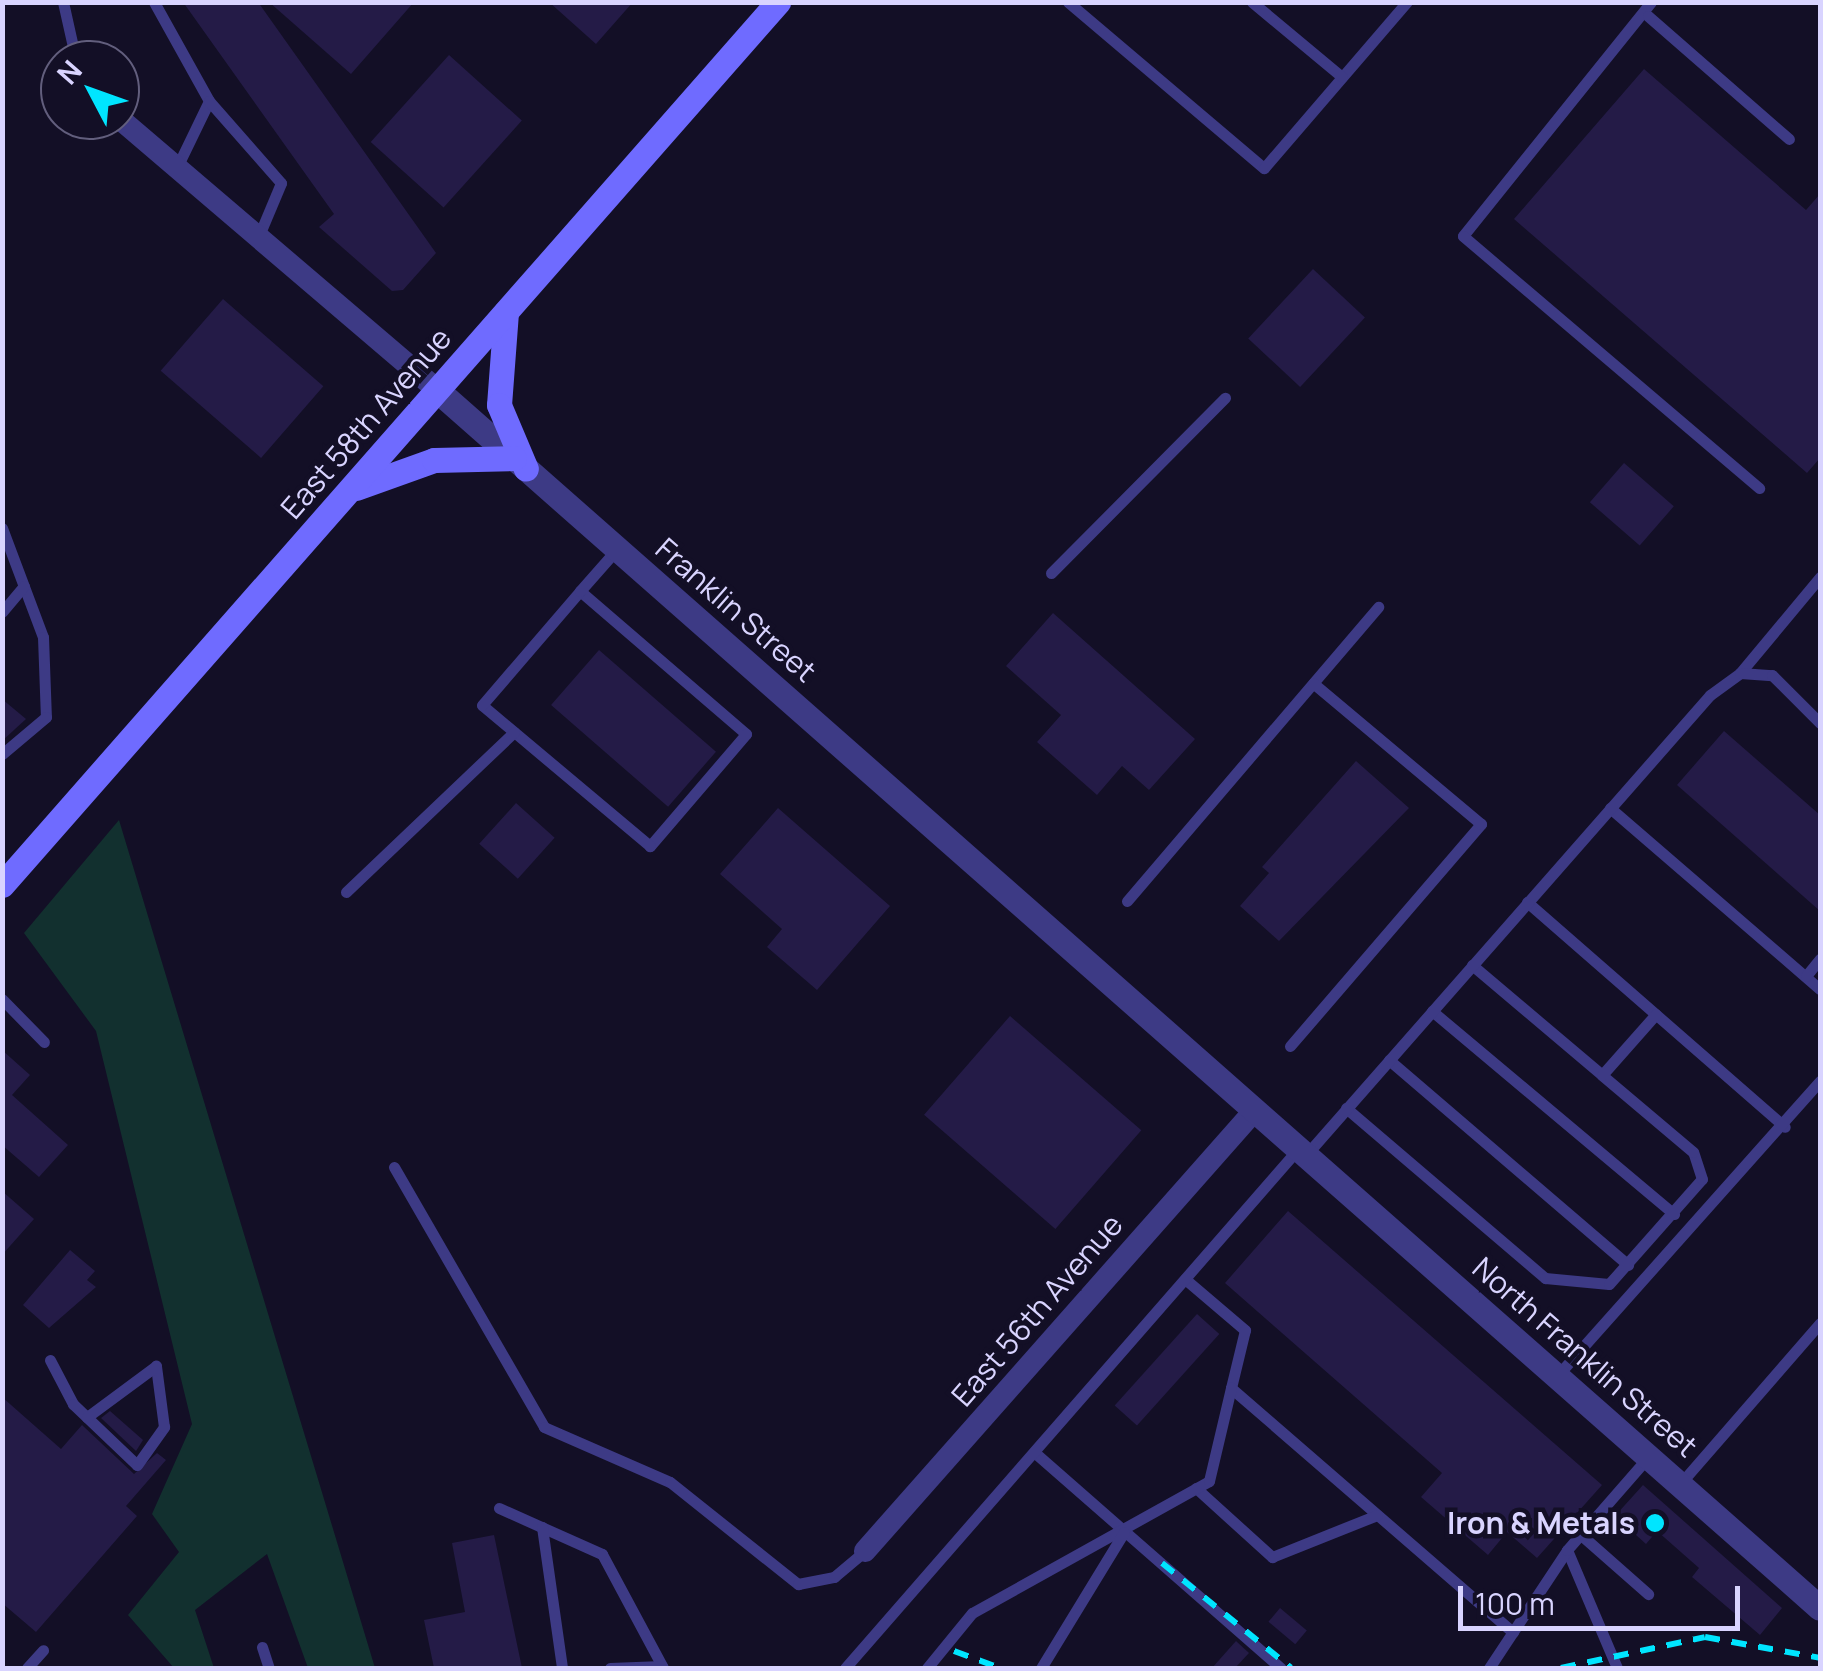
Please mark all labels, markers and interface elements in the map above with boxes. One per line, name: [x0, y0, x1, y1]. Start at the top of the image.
north arrow: [40, 40, 140, 140]
text: N: [48, 52, 90, 92]
street label: East 58th Avenue: [273, 320, 459, 526]
street label: Franklin Street: [648, 531, 824, 689]
street label: East 56th Avenue: [944, 1207, 1130, 1413]
street label: North Franklin Street: [1465, 1250, 1705, 1464]
place label: Iron & Metals: [1447, 1505, 1635, 1541]
marker: Iron & Metals: [1644, 1512, 1666, 1534]
scale bar: [1463, 1566, 1746, 1628]
text: 100 m: [1475, 1583, 1555, 1624]

